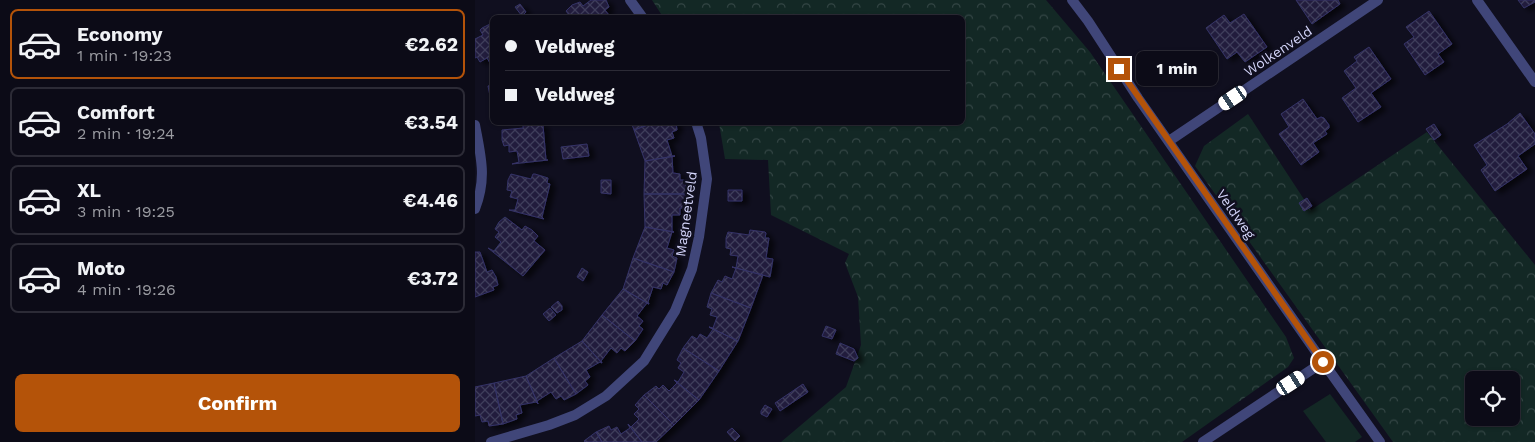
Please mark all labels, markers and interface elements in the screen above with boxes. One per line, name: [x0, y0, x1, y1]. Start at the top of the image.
icon: car: [17, 22, 62, 67]
street label: Wolkenveld: [1241, 22, 1315, 80]
text: Economy: [77, 23, 162, 46]
text: €2.62: [405, 33, 458, 56]
text: Veldweg: [535, 35, 615, 58]
text: 1 min · 19:23: [77, 46, 172, 65]
callout: 1 min: [1137, 52, 1219, 86]
route end: [1108, 58, 1130, 80]
text: 1 min: [1156, 59, 1198, 78]
text: Veldweg: [535, 83, 615, 106]
car: [1216, 83, 1249, 113]
icon: car: [17, 100, 62, 145]
text: Comfort: [77, 101, 155, 124]
text: €3.54: [405, 111, 458, 134]
text: 2 min · 19:24: [77, 124, 175, 143]
street label: Magneetveld: [672, 170, 700, 258]
icon: car: [17, 178, 62, 223]
text: XL: [77, 179, 101, 202]
street label: Veldweg: [1213, 186, 1259, 242]
text: €4.46: [403, 189, 458, 212]
text: 3 min · 19:25: [77, 202, 175, 221]
icon: car: [17, 256, 62, 301]
text: Moto: [77, 257, 125, 280]
text: €3.72: [407, 267, 458, 290]
text: 4 min · 19:26: [77, 280, 176, 299]
route start: [1312, 351, 1334, 373]
car: [1274, 369, 1307, 397]
map controls: [1465, 371, 1520, 426]
button: locate: [1465, 371, 1520, 426]
button: Confirm: [15, 374, 460, 432]

